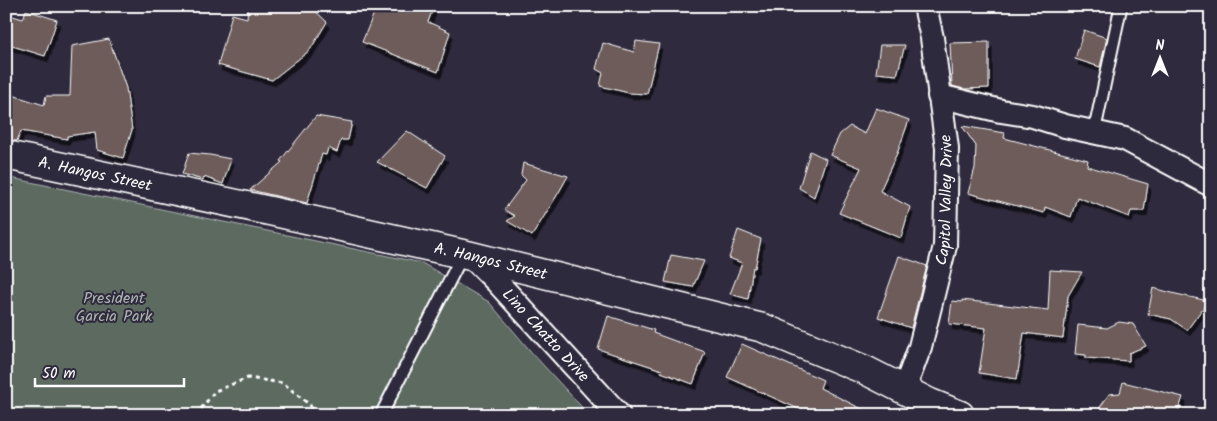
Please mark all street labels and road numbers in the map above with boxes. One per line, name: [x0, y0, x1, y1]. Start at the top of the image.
street label: Capitol Valley Drive: [928, 133, 960, 268]
street label: A. Hangos Street: [36, 150, 155, 198]
street label: A. Hangos Street: [432, 236, 550, 287]
street label: Lino Chatto Drive: [496, 283, 596, 388]

